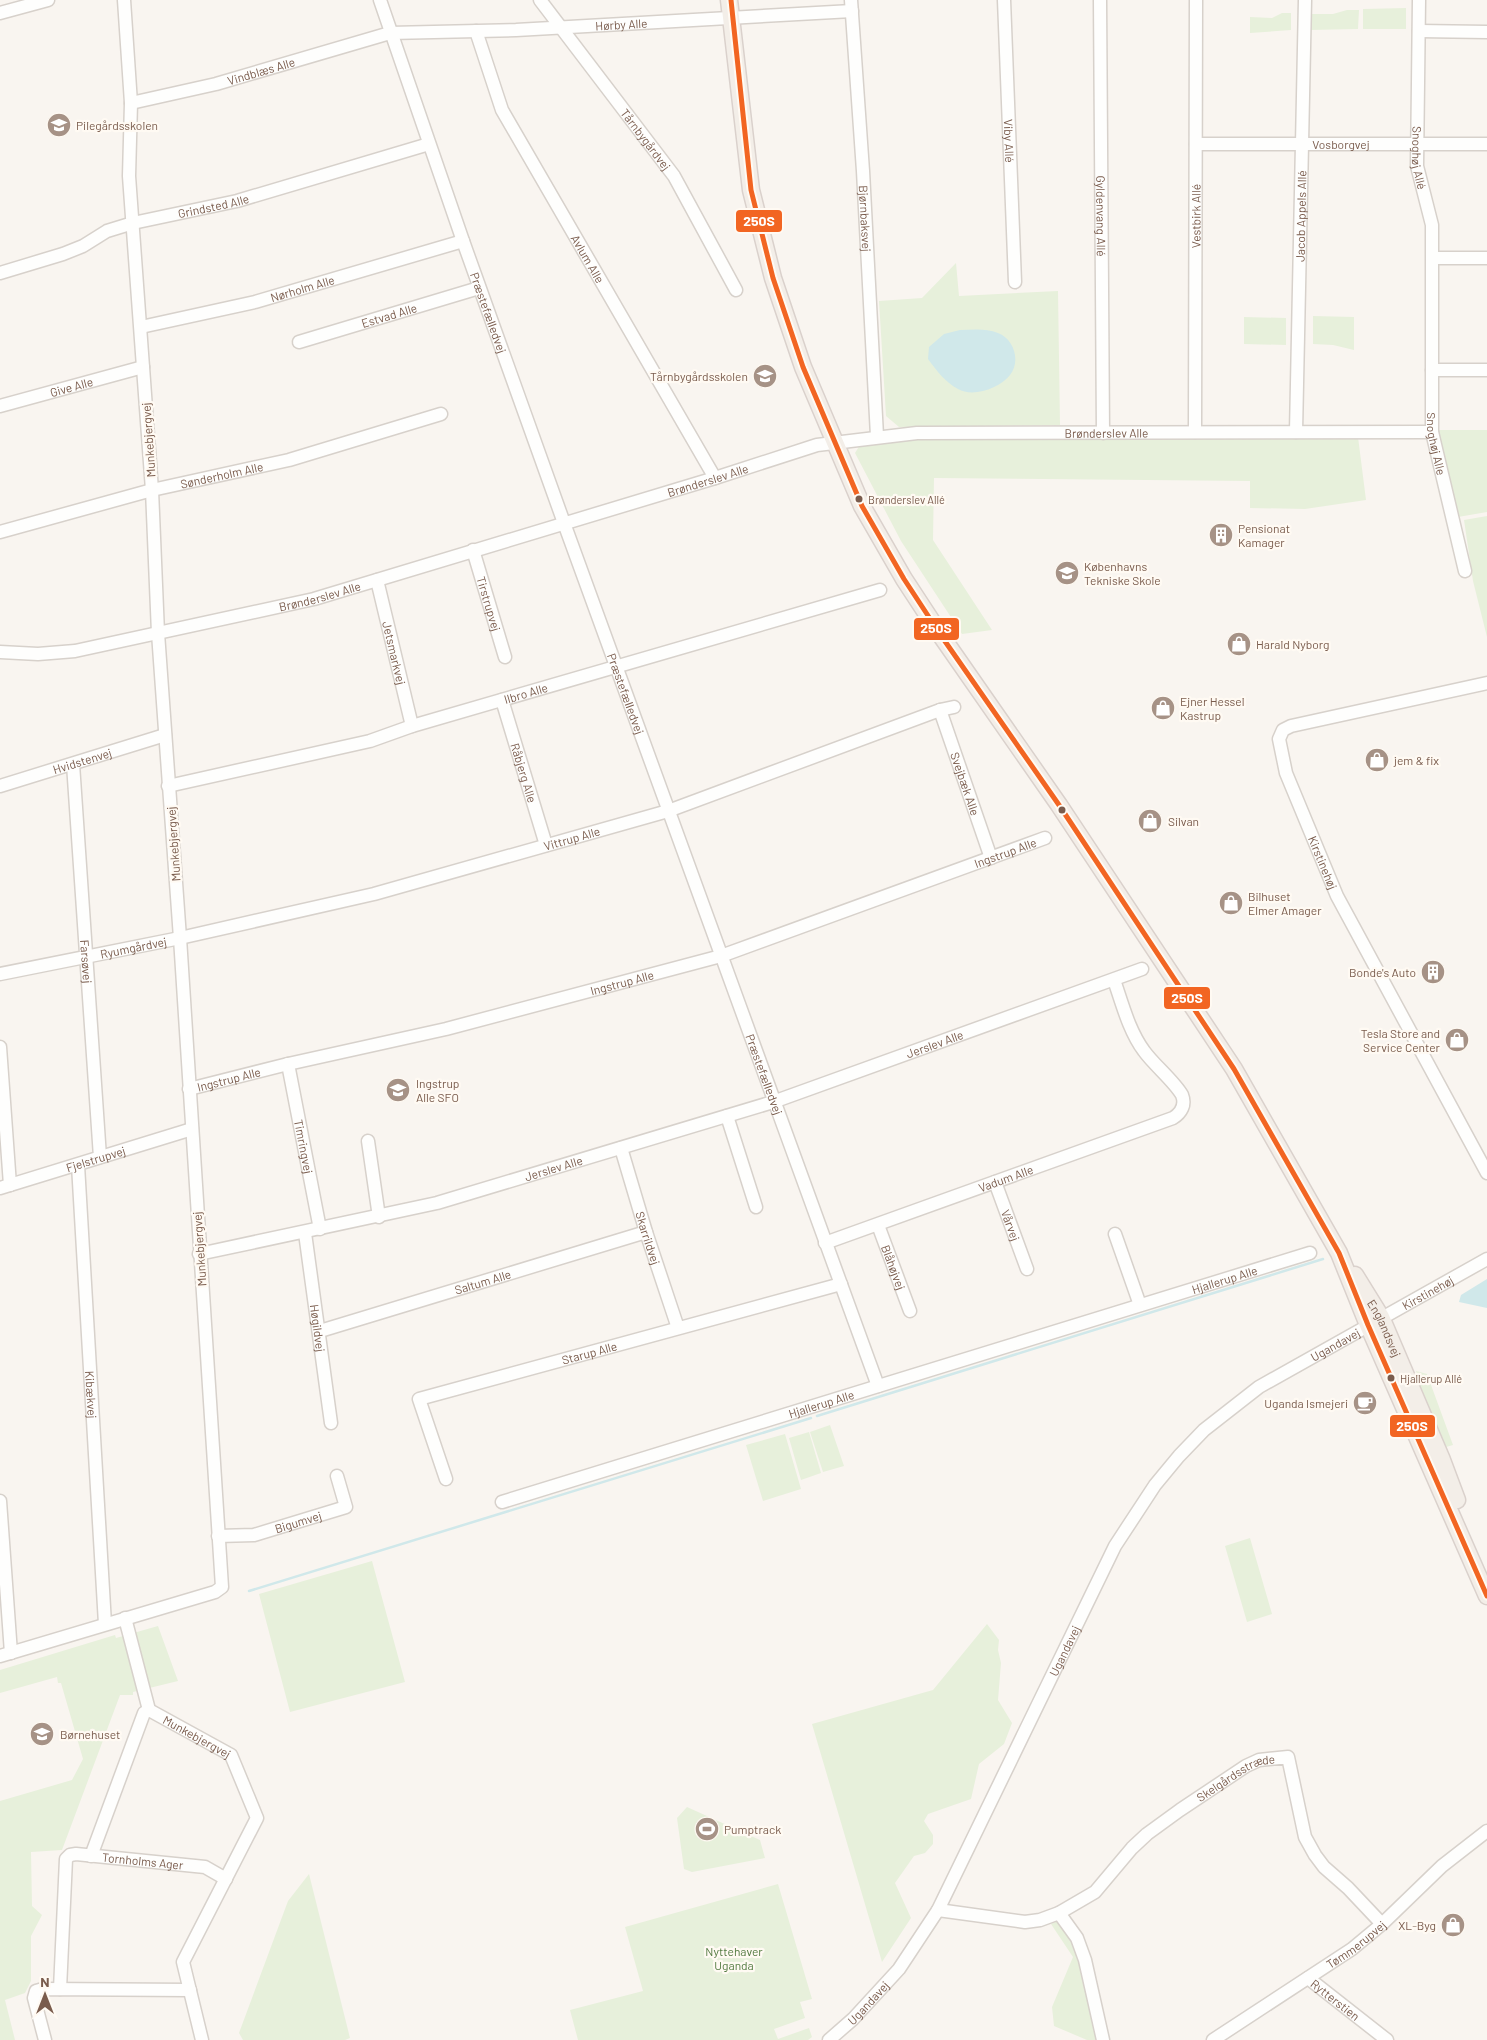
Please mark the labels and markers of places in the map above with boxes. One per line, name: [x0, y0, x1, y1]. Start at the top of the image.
school or university icon: Pilegårdsskolen: [46, 112, 72, 138]
place label: Pilegårdsskolen: [76, 118, 158, 132]
school or university icon: Tårnbygårdsskolen: [752, 363, 778, 389]
place label: Tårnbygårdsskolen: [650, 369, 748, 383]
place label: Brønderslev Allé: [868, 493, 945, 506]
marker: Brønderslev Allé: [854, 494, 864, 504]
place label: Pensionat Kamager: [1238, 521, 1290, 549]
building icon: Pensionat Kamager: [1208, 522, 1234, 548]
place label: Københavns Tekniske Skole: [1084, 559, 1161, 587]
school or university icon: Københavns Tekniske Skole: [1054, 560, 1080, 586]
shop icon: Harald Nyborg: [1226, 631, 1252, 657]
place label: Harald Nyborg: [1256, 637, 1329, 651]
place label: Ejner Hessel Kastrup: [1180, 694, 1244, 722]
shop icon: Ejner Hessel Kastrup: [1150, 695, 1176, 721]
shop icon: jem & fix: [1364, 747, 1390, 773]
place label: jem & fix: [1393, 753, 1439, 767]
unlabelled marker: [1057, 805, 1067, 815]
shop icon: Silvan: [1137, 808, 1163, 834]
place label: Silvan: [1168, 814, 1199, 828]
place label: Bilhuset Elmer Amager: [1248, 889, 1322, 917]
shop icon: Bilhuset Elmer Amager: [1218, 890, 1244, 916]
building icon: Bonde's Auto: [1420, 959, 1446, 985]
place label: Bonde's Auto: [1349, 965, 1416, 979]
place label: Tesla Store and Service Center: [1361, 1026, 1441, 1054]
shop icon: Tesla Store and Service Center: [1444, 1027, 1470, 1053]
place label: Ingstrup Alle SFO: [416, 1076, 459, 1104]
school or university icon: Ingstrup Alle SFO: [385, 1077, 411, 1103]
place label: Hjallerup Allé: [1400, 1372, 1462, 1385]
marker: Hjallerup Allé: [1386, 1373, 1396, 1383]
cafe icon: Uganda Ismejeri: [1352, 1390, 1378, 1416]
place label: Uganda Ismejeri: [1264, 1396, 1348, 1410]
school or university icon: Børnehuset: [29, 1721, 55, 1747]
place label: Børnehuset: [60, 1727, 120, 1741]
sports icon: Pumptrack: [694, 1816, 720, 1842]
place label: Pumptrack: [724, 1822, 781, 1836]
shop icon: XL-Byg: [1440, 1912, 1466, 1938]
place label: XL-Byg: [1398, 1918, 1436, 1932]

